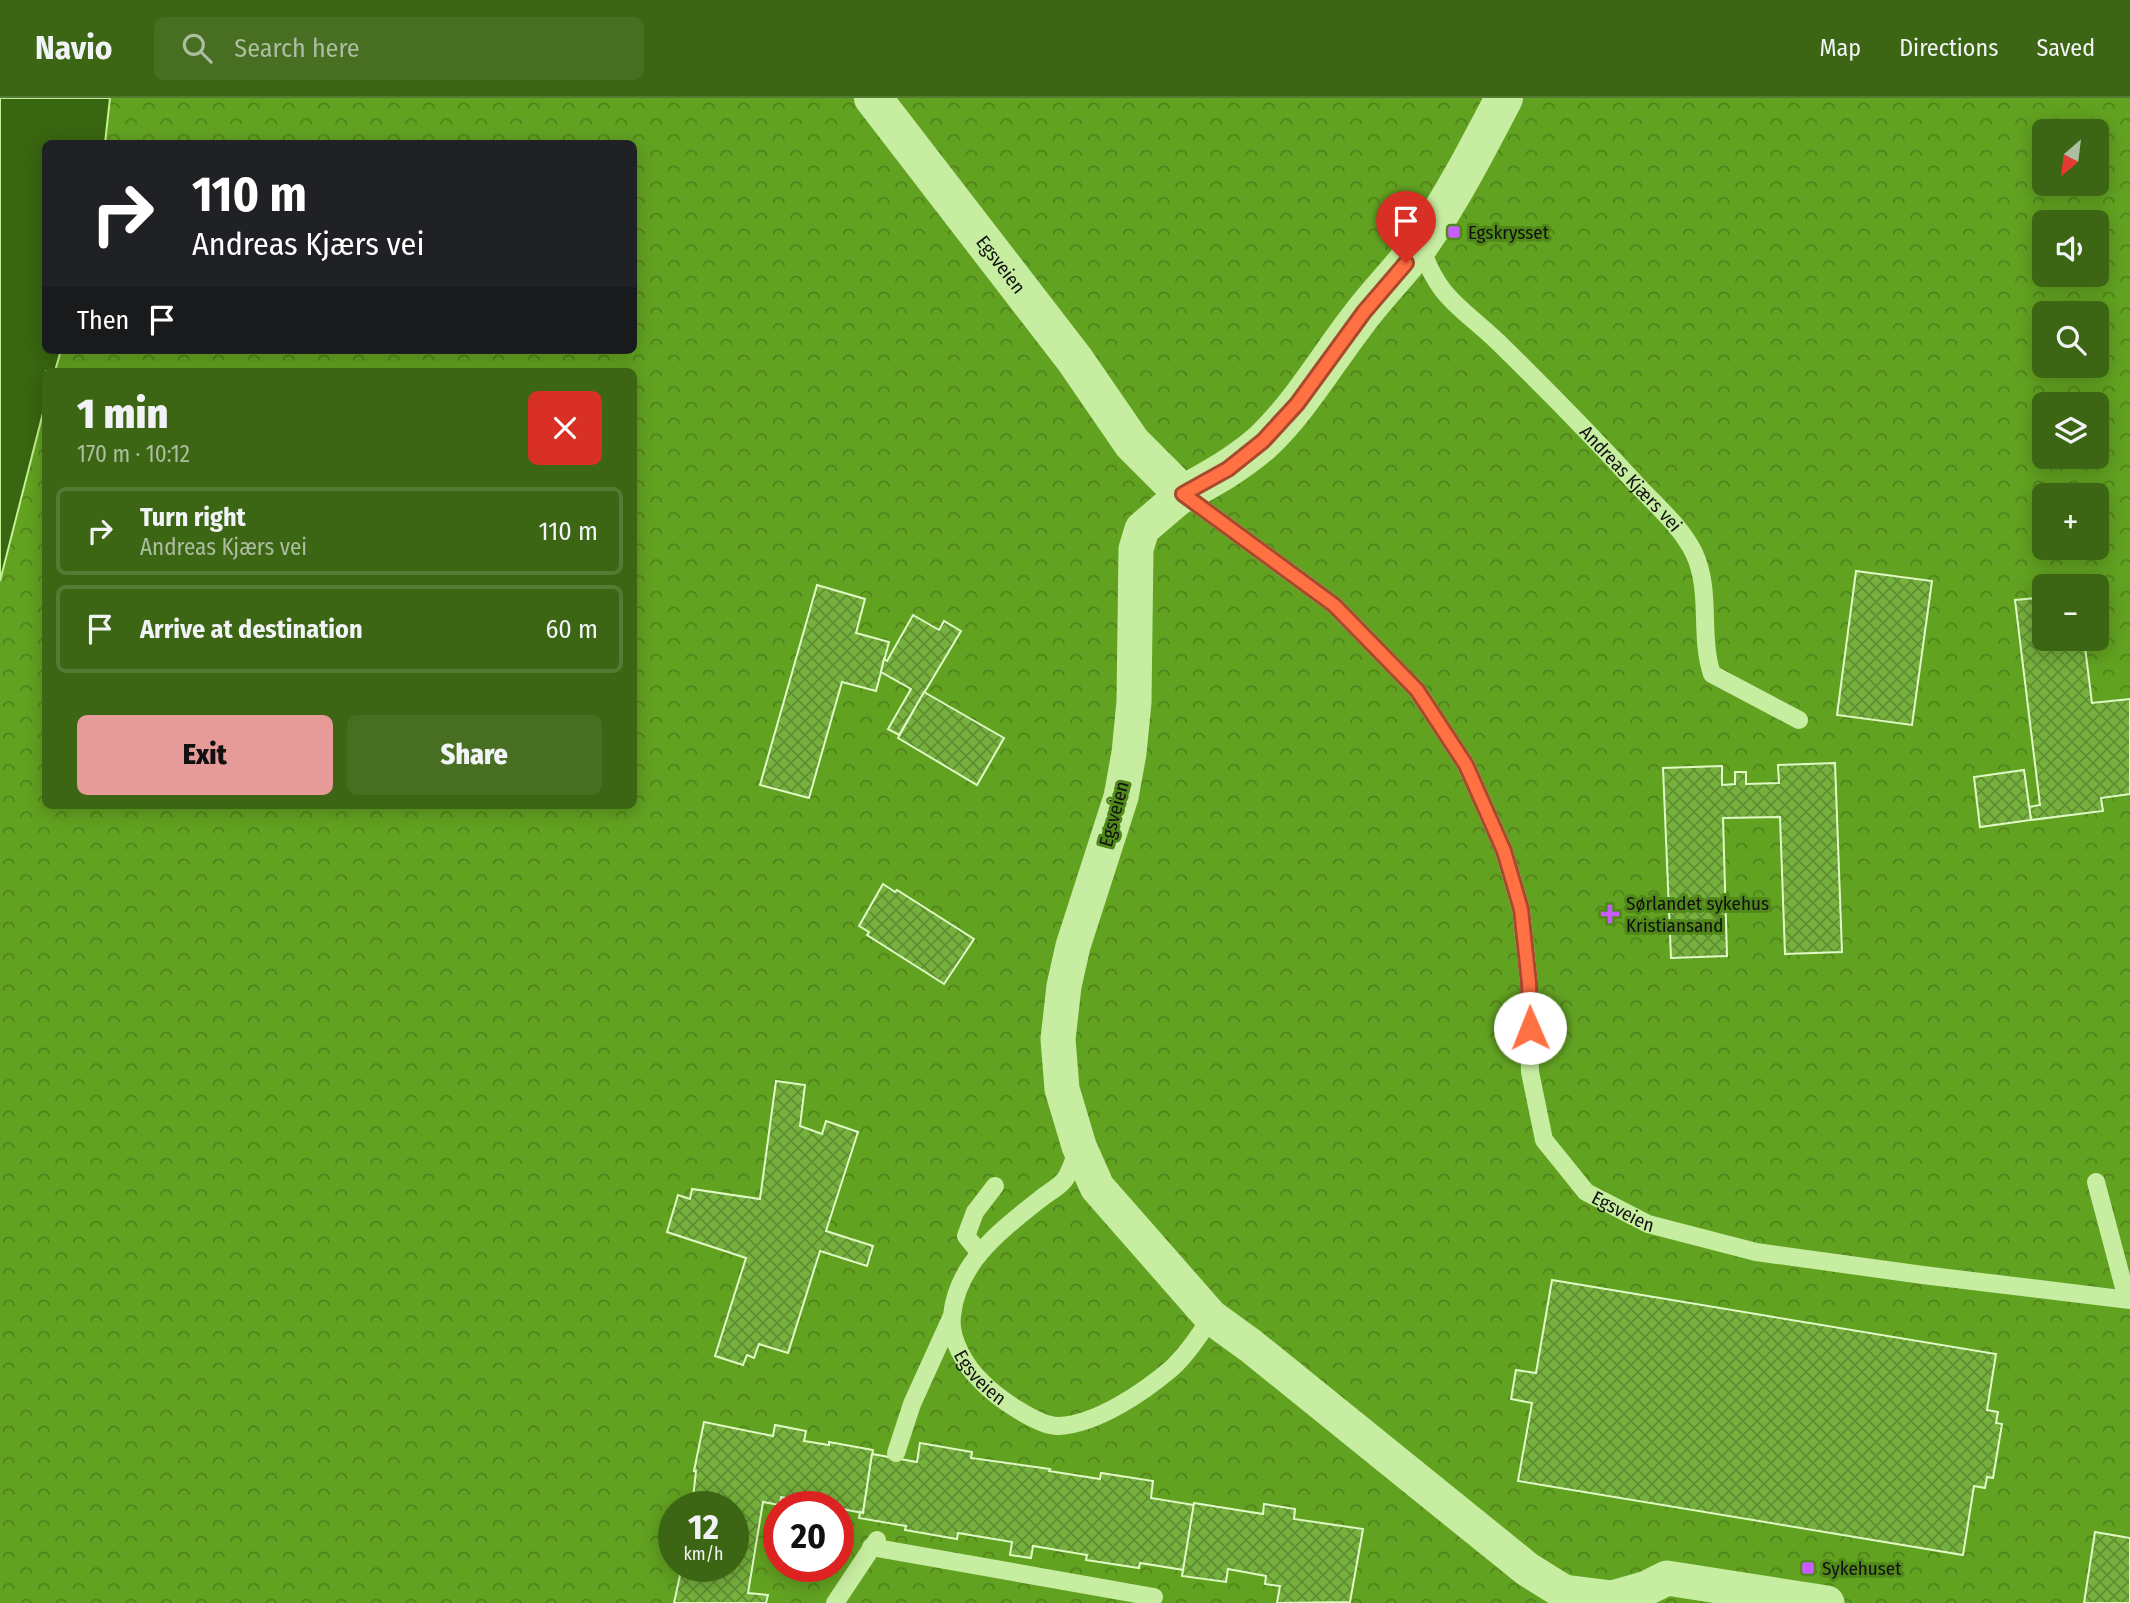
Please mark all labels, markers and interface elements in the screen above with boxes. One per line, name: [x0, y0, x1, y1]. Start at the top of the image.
search box: [154, 17, 644, 80]
text: Navio: [35, 28, 112, 68]
icon: search: [178, 29, 216, 67]
text: Search here: [234, 33, 360, 64]
text: Map: [1820, 34, 1861, 62]
text: Directions: [1899, 34, 1998, 62]
text: Saved: [2036, 34, 2095, 62]
north arrow: [2032, 119, 2109, 196]
map controls: [2032, 119, 2109, 651]
text: 110 m: [192, 165, 307, 224]
icon: right: [77, 168, 168, 259]
pin: [1376, 191, 1436, 263]
icon: arrive: [1387, 202, 1425, 240]
button: sound: [2032, 210, 2109, 287]
place label: Egskrysset: [1468, 221, 1550, 244]
marker: Egskrysset: [1446, 224, 1462, 240]
text: Andreas Kjærs vei: [192, 225, 424, 263]
street label: Egsveien: [972, 231, 1031, 298]
icon: arrive: [143, 301, 181, 339]
button: search: [2032, 301, 2109, 378]
text: Then: [77, 305, 129, 336]
text: 1 min: [77, 389, 168, 439]
button: close: [528, 391, 602, 465]
button: layers: [2032, 392, 2109, 469]
street label: Andreas Kjærs vei: [1575, 420, 1687, 536]
text: 170 m · 10:12: [77, 440, 190, 468]
button: +: [2032, 483, 2109, 560]
text: Turn right: [140, 502, 246, 533]
icon: right: [81, 512, 119, 550]
text: 110 m: [538, 516, 598, 547]
text: Andreas Kjærs vei: [140, 533, 307, 561]
button: −: [2032, 574, 2109, 651]
icon: arrive: [81, 610, 119, 648]
text: Arrive at destination: [140, 614, 363, 645]
text: 60 m: [545, 614, 598, 645]
button: Exit: [77, 715, 333, 795]
button: Share: [347, 715, 602, 795]
street label: Egsveien: [1094, 779, 1134, 849]
place label: Sørlandet sykehus Kristiansand: [1626, 892, 1769, 937]
marker: Sørlandet sykehus Kristiansand: [1600, 904, 1620, 924]
position arrow: [1493, 991, 1567, 1065]
street label: Egsveien: [1588, 1186, 1657, 1237]
street label: Egsveien: [949, 1346, 1011, 1410]
speed limit sign: 20: [763, 1491, 854, 1582]
text: 12: [688, 1506, 719, 1548]
text: km/h: [683, 1543, 724, 1565]
place label: Sykehuset: [1822, 1557, 1902, 1580]
marker: Sykehuset: [1800, 1560, 1816, 1576]

